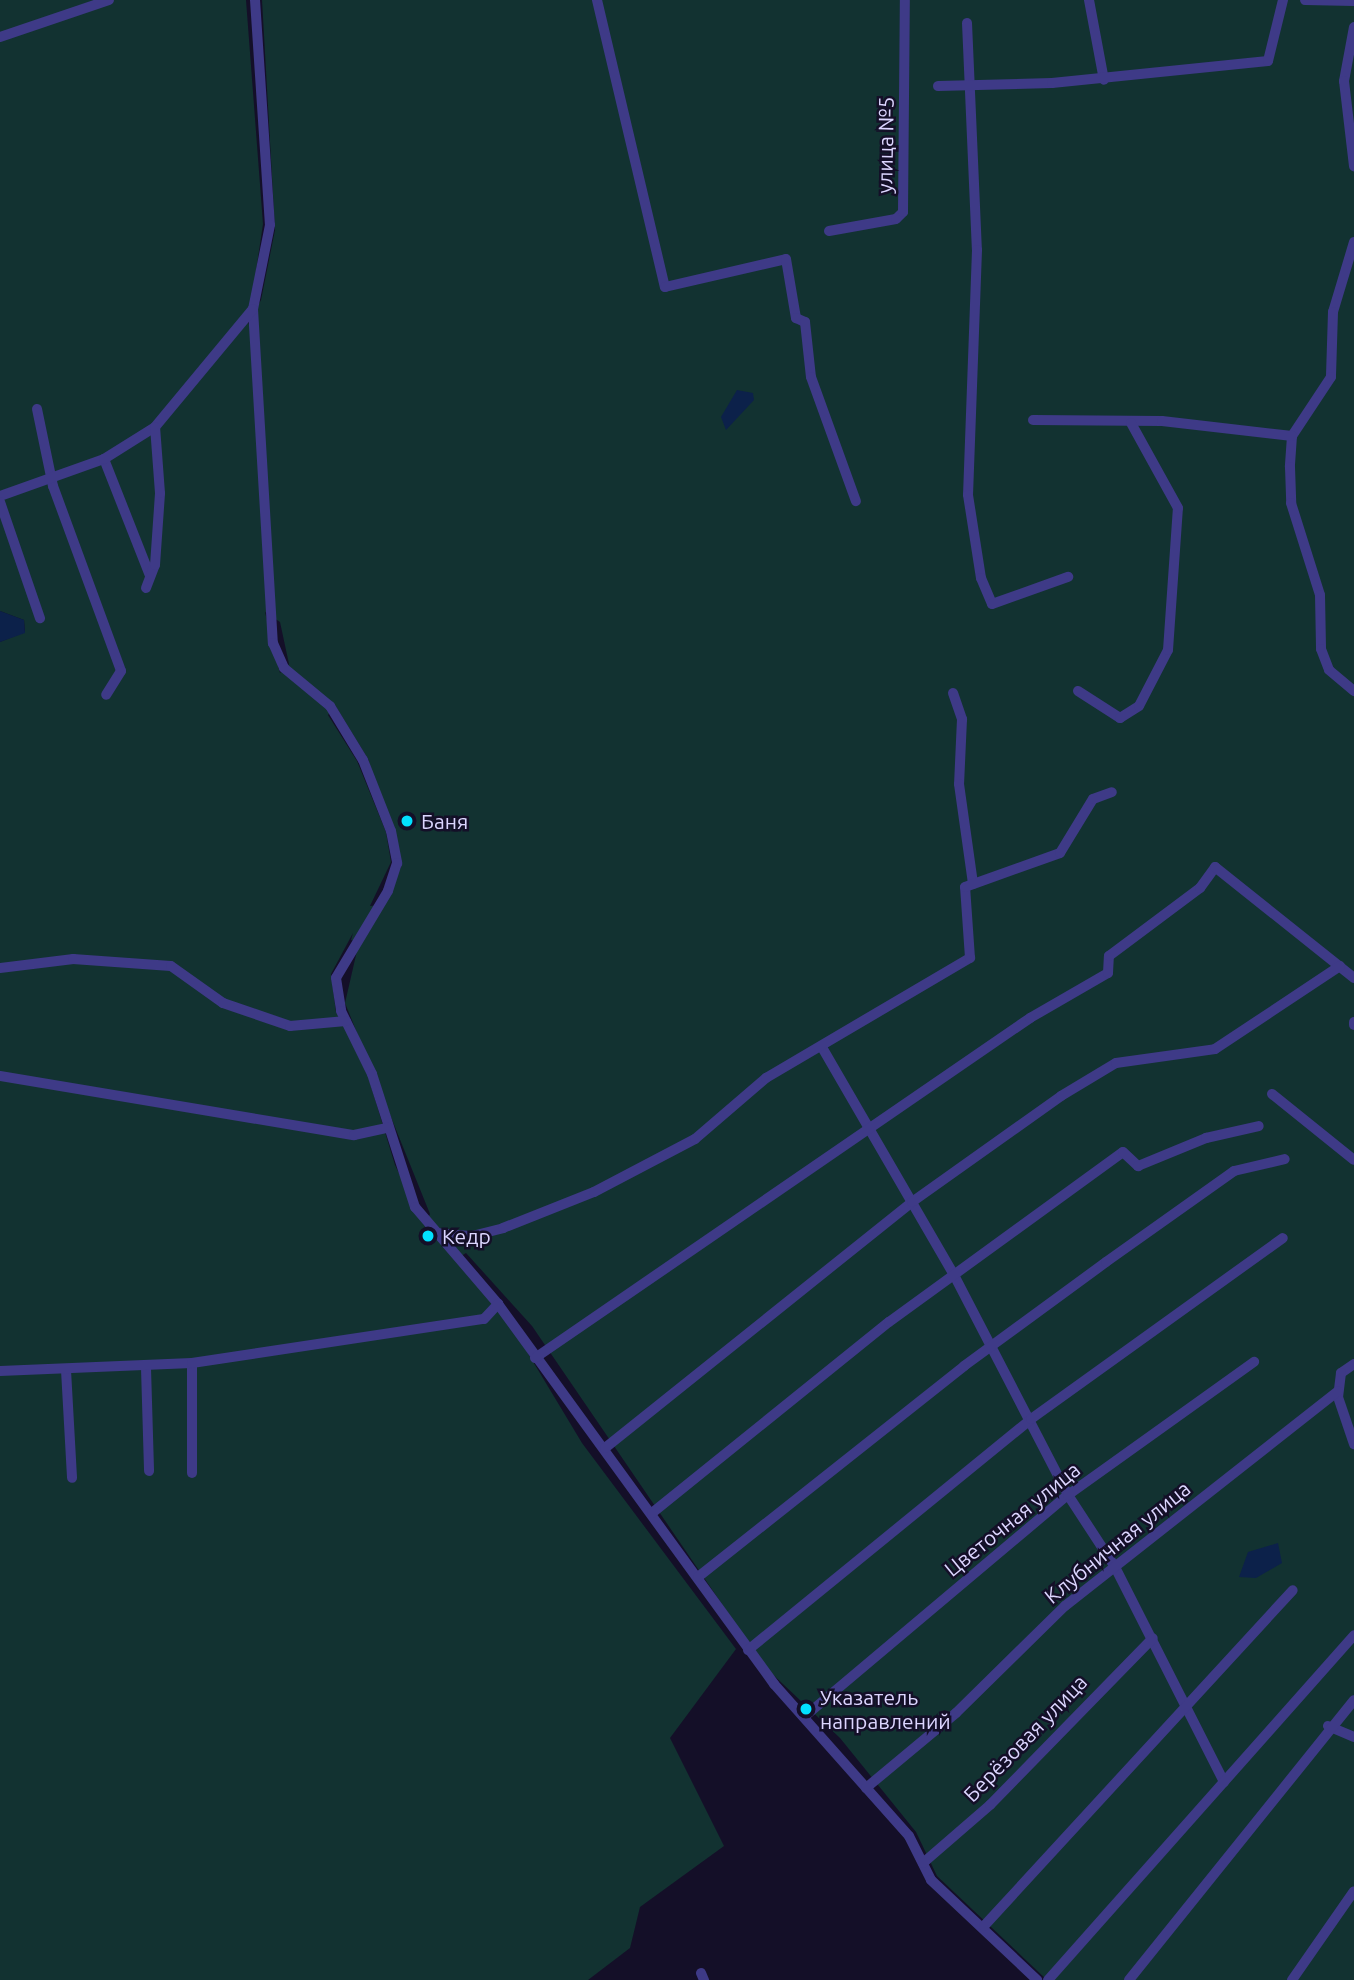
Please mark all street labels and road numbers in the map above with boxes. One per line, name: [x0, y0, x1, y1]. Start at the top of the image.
street label: улица №5: [872, 96, 898, 194]
street label: Цветочная улица: [939, 1457, 1085, 1581]
street label: Клубничная улица: [1039, 1475, 1195, 1609]
street label: Берёзовая улица: [958, 1669, 1092, 1807]

